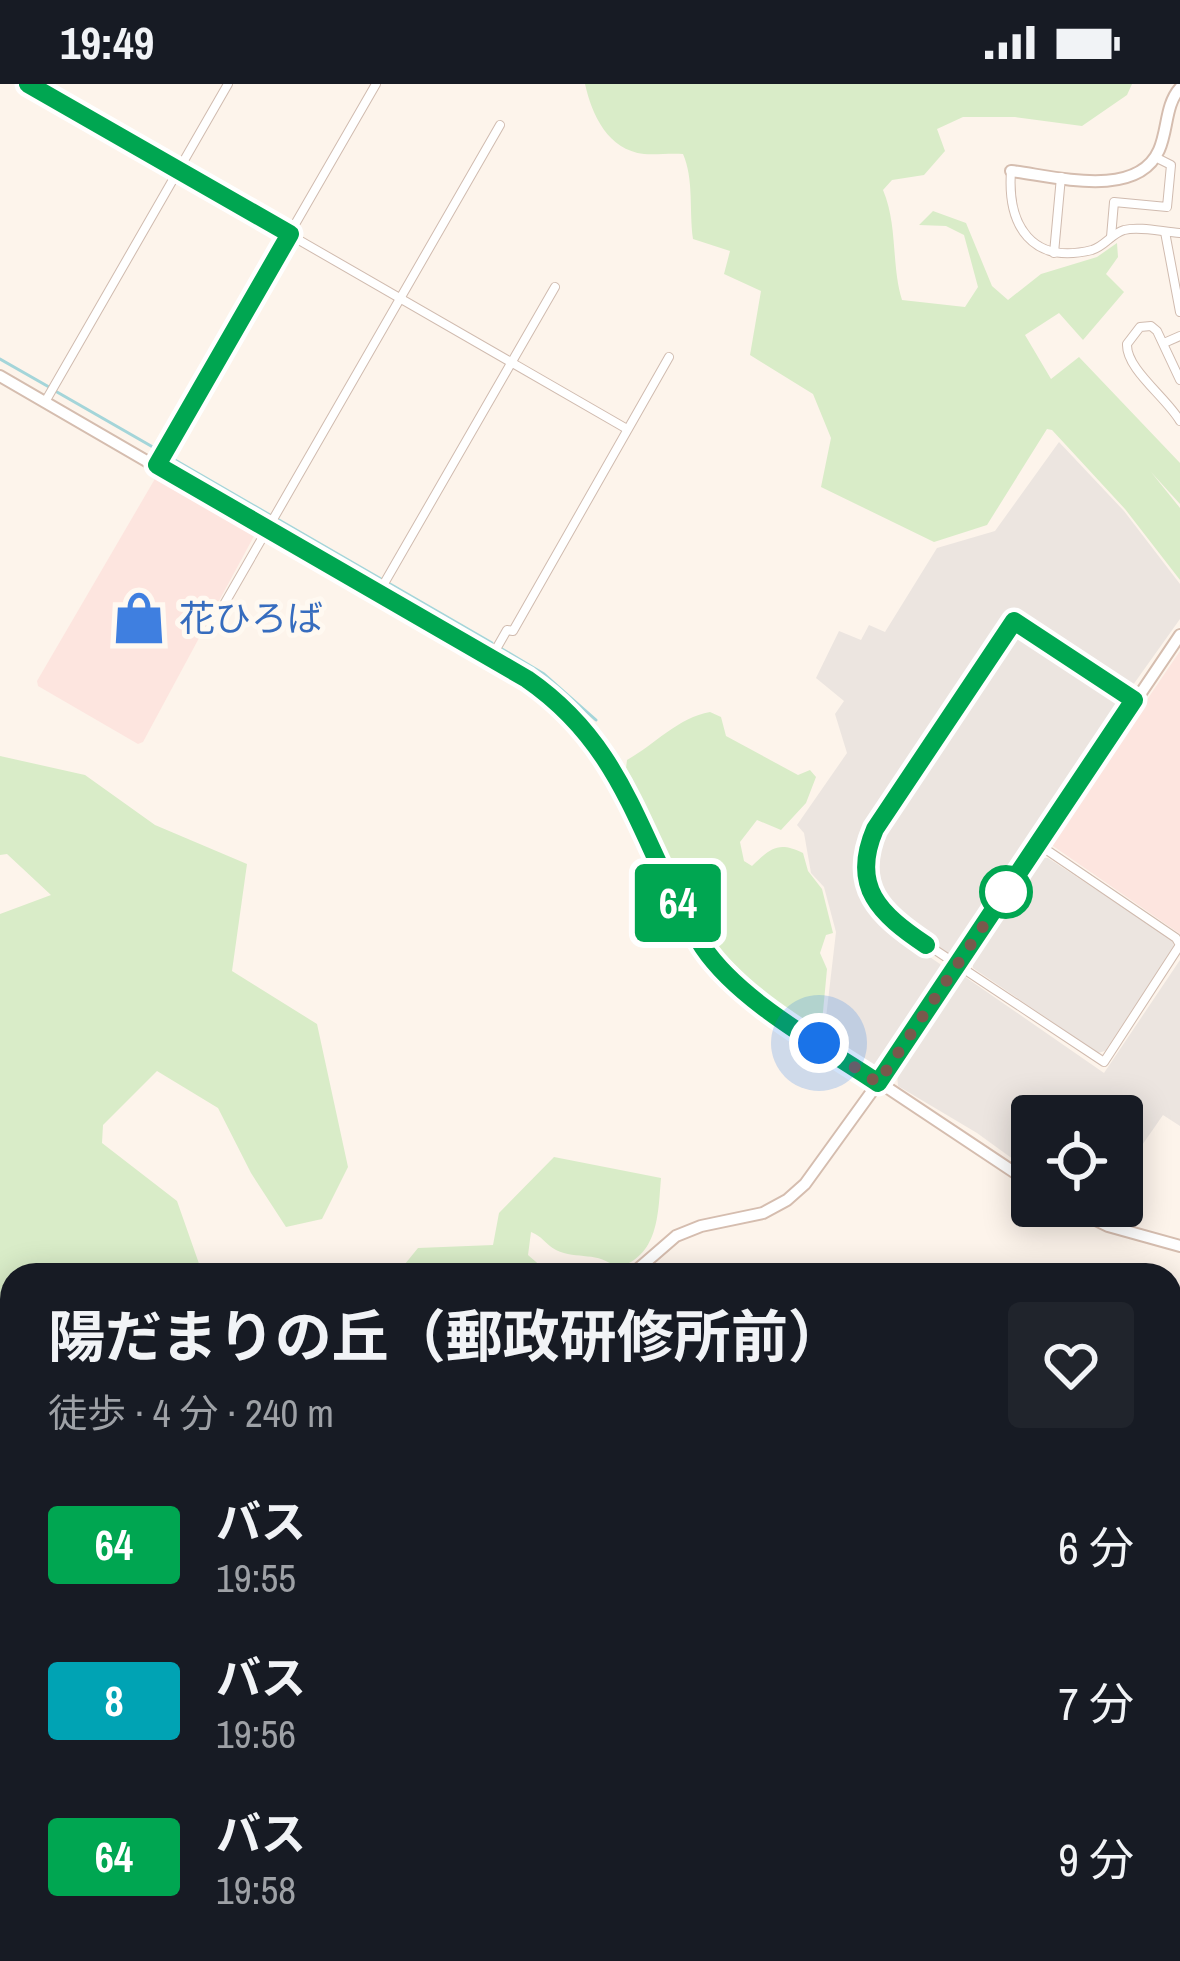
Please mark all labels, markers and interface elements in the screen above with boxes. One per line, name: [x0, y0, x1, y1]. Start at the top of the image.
text: 19:49: [60, 12, 154, 73]
shop icon: 花ひろば: [110, 589, 168, 647]
place label: 花ひろば: [179, 594, 323, 642]
line badge: 64: [624, 864, 732, 942]
unlabelled marker: [981, 867, 1031, 917]
text: 64: [659, 875, 697, 931]
your location: [789, 1013, 849, 1073]
map controls: [1011, 1095, 1143, 1227]
button: locate: [1011, 1095, 1143, 1227]
text: 陽だまりの丘（郵政研修所前）: [48, 1298, 845, 1375]
button: heart: [1008, 1302, 1134, 1428]
text: 徒歩 · 4 分 · 240 m: [48, 1387, 334, 1439]
text: バス: [216, 1491, 306, 1552]
text: 64: [95, 1517, 133, 1573]
text: 6 分: [1058, 1517, 1134, 1578]
text: 19:55: [216, 1552, 296, 1604]
text: バス: [216, 1647, 306, 1708]
text: 8: [104, 1673, 124, 1729]
text: 7 分: [1058, 1673, 1134, 1734]
text: 19:56: [216, 1708, 296, 1760]
text: バス: [216, 1803, 306, 1864]
text: 64: [95, 1829, 133, 1885]
text: 9 分: [1058, 1829, 1134, 1890]
text: 19:58: [216, 1864, 296, 1916]

